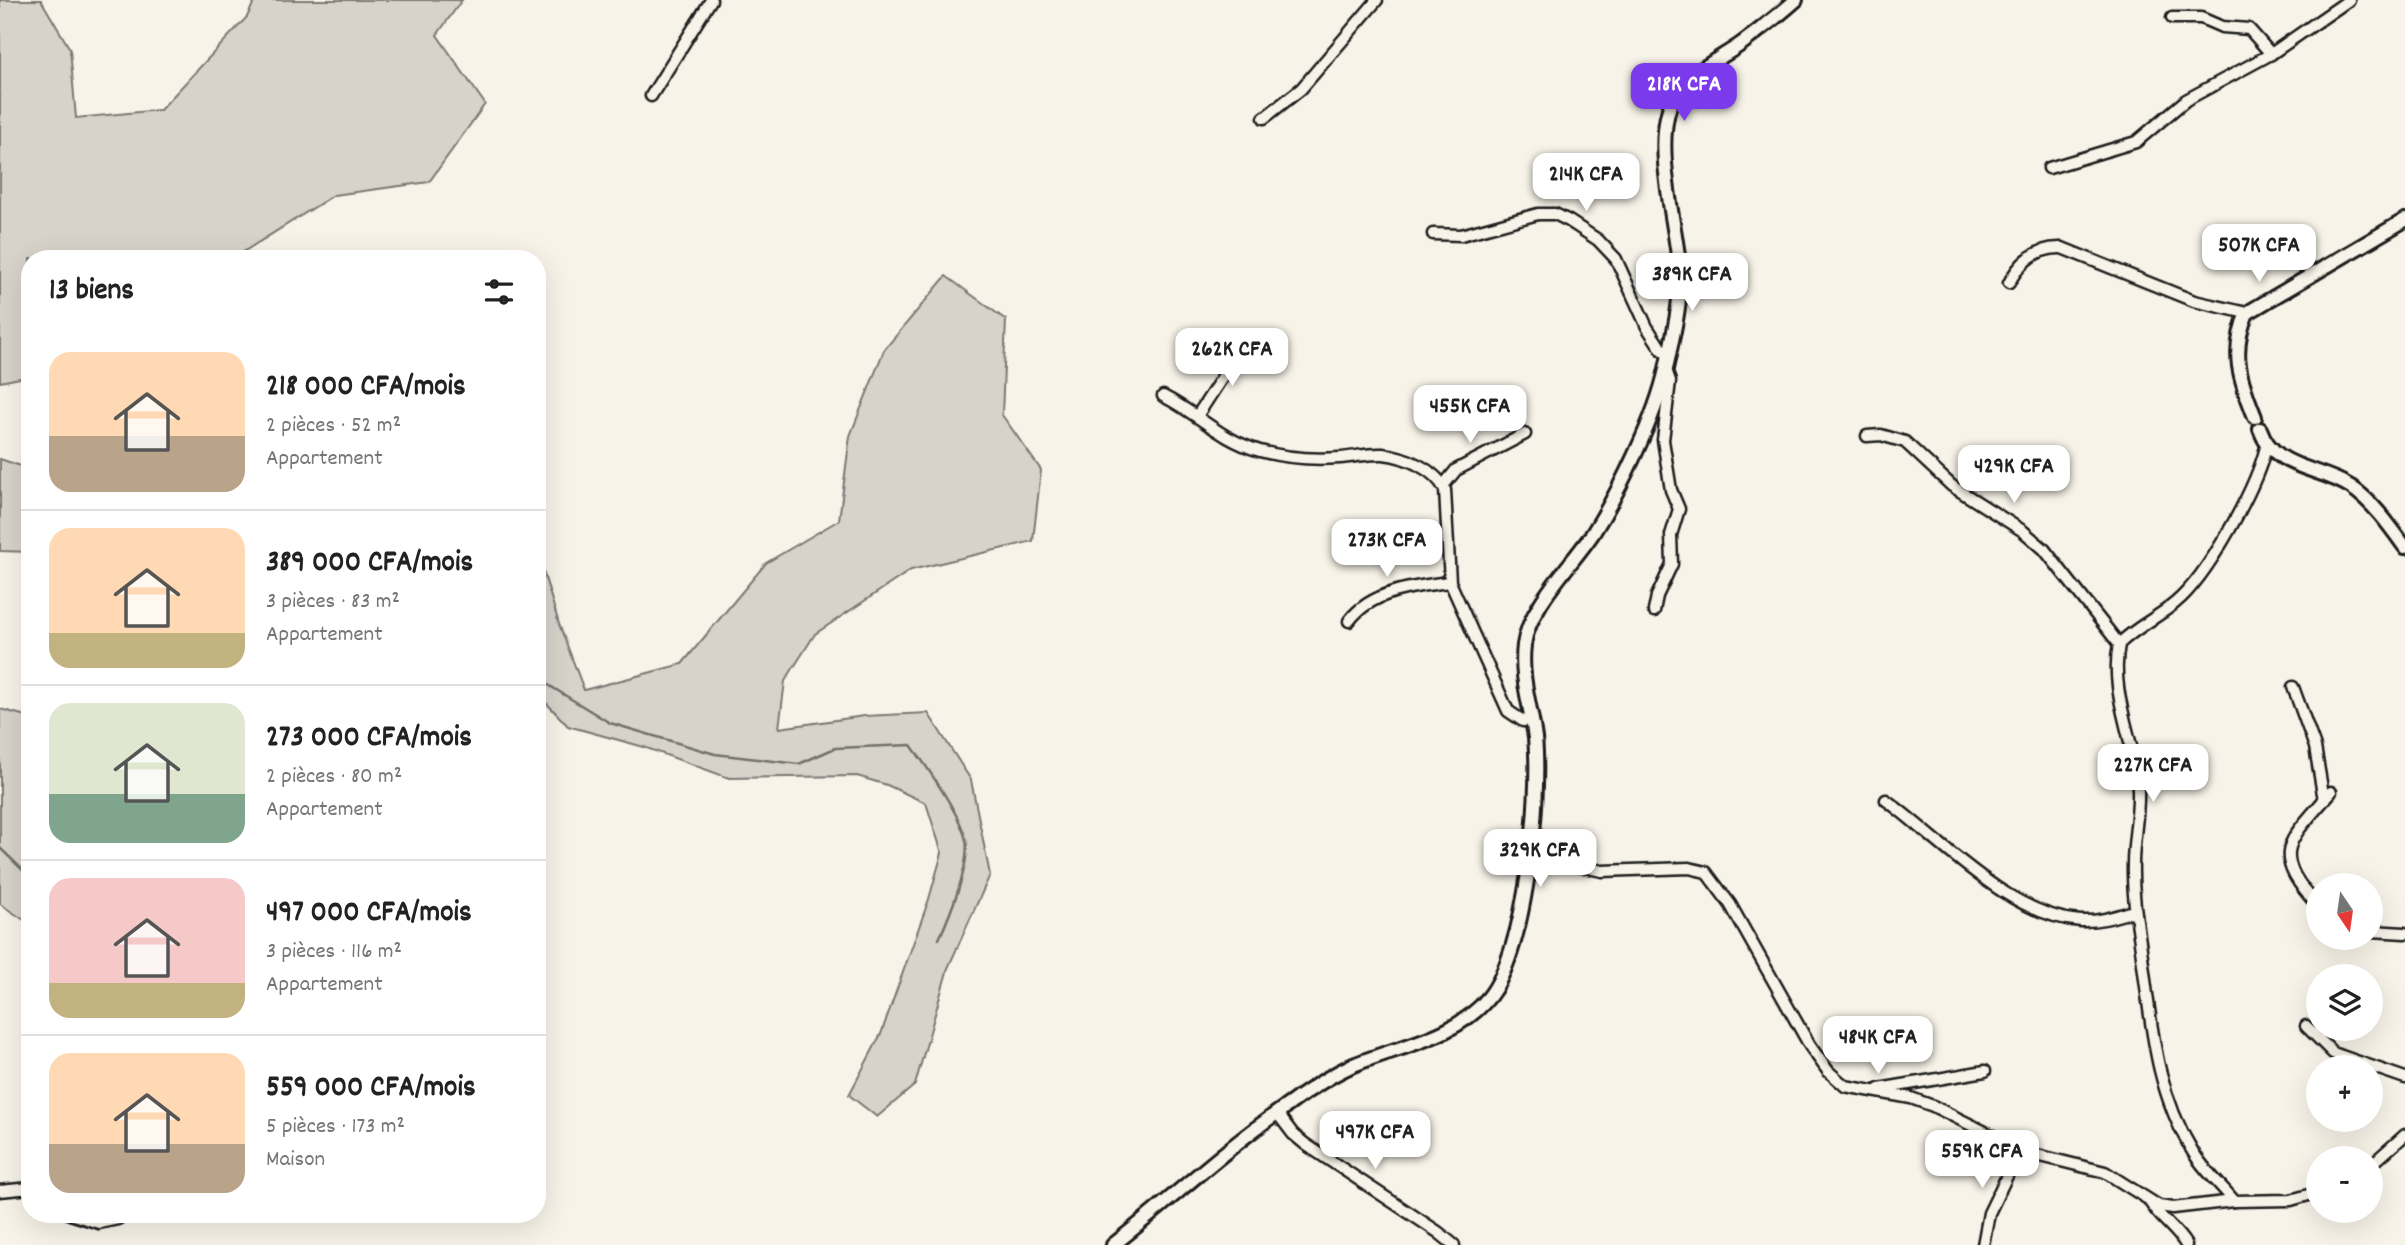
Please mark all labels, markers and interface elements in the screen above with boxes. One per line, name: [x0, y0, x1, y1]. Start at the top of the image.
pin: 218K CFA: [1612, 64, 1756, 123]
text: 218K CFA: [1647, 69, 1721, 102]
pin: 214K CFA: [1514, 154, 1658, 213]
text: 214K CFA: [1549, 159, 1623, 192]
pin: 507K CFA: [2187, 224, 2331, 284]
text: 507K CFA: [2218, 230, 2300, 263]
pin: 389K CFA: [1620, 254, 1764, 313]
text: 389K CFA: [1652, 259, 1732, 292]
text: 13 biens: [49, 271, 134, 314]
icon: filters: [480, 273, 518, 311]
pin: 262K CFA: [1160, 328, 1304, 388]
text: 262K CFA: [1191, 334, 1273, 367]
text: 218 000 CFA/mois: [266, 367, 466, 410]
icon: home: [105, 380, 189, 464]
pin: 455K CFA: [1398, 386, 1542, 445]
text: 455K CFA: [1430, 391, 1510, 424]
text: 2 pièces · 52 m²: [266, 410, 401, 443]
text: Appartement: [266, 443, 383, 476]
pin: 429K CFA: [1942, 446, 2086, 505]
text: 429K CFA: [1974, 451, 2054, 484]
pin: 273K CFA: [1315, 520, 1459, 579]
text: 273K CFA: [1347, 525, 1427, 558]
text: 389 000 CFA/mois: [266, 543, 473, 586]
icon: home: [105, 556, 189, 640]
text: 3 pièces · 83 m²: [266, 586, 400, 619]
text: Appartement: [266, 619, 383, 652]
text: 273 000 CFA/mois: [266, 718, 472, 761]
icon: home: [105, 731, 189, 815]
pin: 227K CFA: [2081, 744, 2225, 804]
text: 227K CFA: [2114, 750, 2192, 783]
text: 2 pièces · 80 m²: [266, 761, 402, 794]
text: Appartement: [266, 794, 383, 827]
pin: 329K CFA: [1468, 830, 1612, 889]
text: 329K CFA: [1500, 835, 1580, 868]
north arrow: [2306, 873, 2384, 950]
map controls: [2306, 873, 2383, 1223]
text: 497 000 CFA/mois: [266, 893, 472, 936]
icon: home: [105, 906, 189, 990]
text: 3 pièces · 116 m²: [266, 936, 402, 969]
button: layers: [2306, 964, 2383, 1041]
text: Appartement: [266, 969, 383, 1002]
pin: 484K CFA: [1806, 1016, 1950, 1076]
text: 484K CFA: [1839, 1022, 1917, 1055]
button: +: [2306, 1055, 2383, 1132]
text: 559 000 CFA/mois: [266, 1068, 476, 1111]
icon: home: [105, 1081, 189, 1165]
text: 5 pièces · 173 m²: [266, 1111, 405, 1144]
pin: 497K CFA: [1303, 1112, 1447, 1171]
text: 497K CFA: [1336, 1117, 1414, 1150]
pin: 559K CFA: [1910, 1130, 2054, 1190]
text: 559K CFA: [1941, 1136, 2023, 1169]
text: Maison: [266, 1144, 325, 1177]
button: −: [2306, 1146, 2383, 1223]

